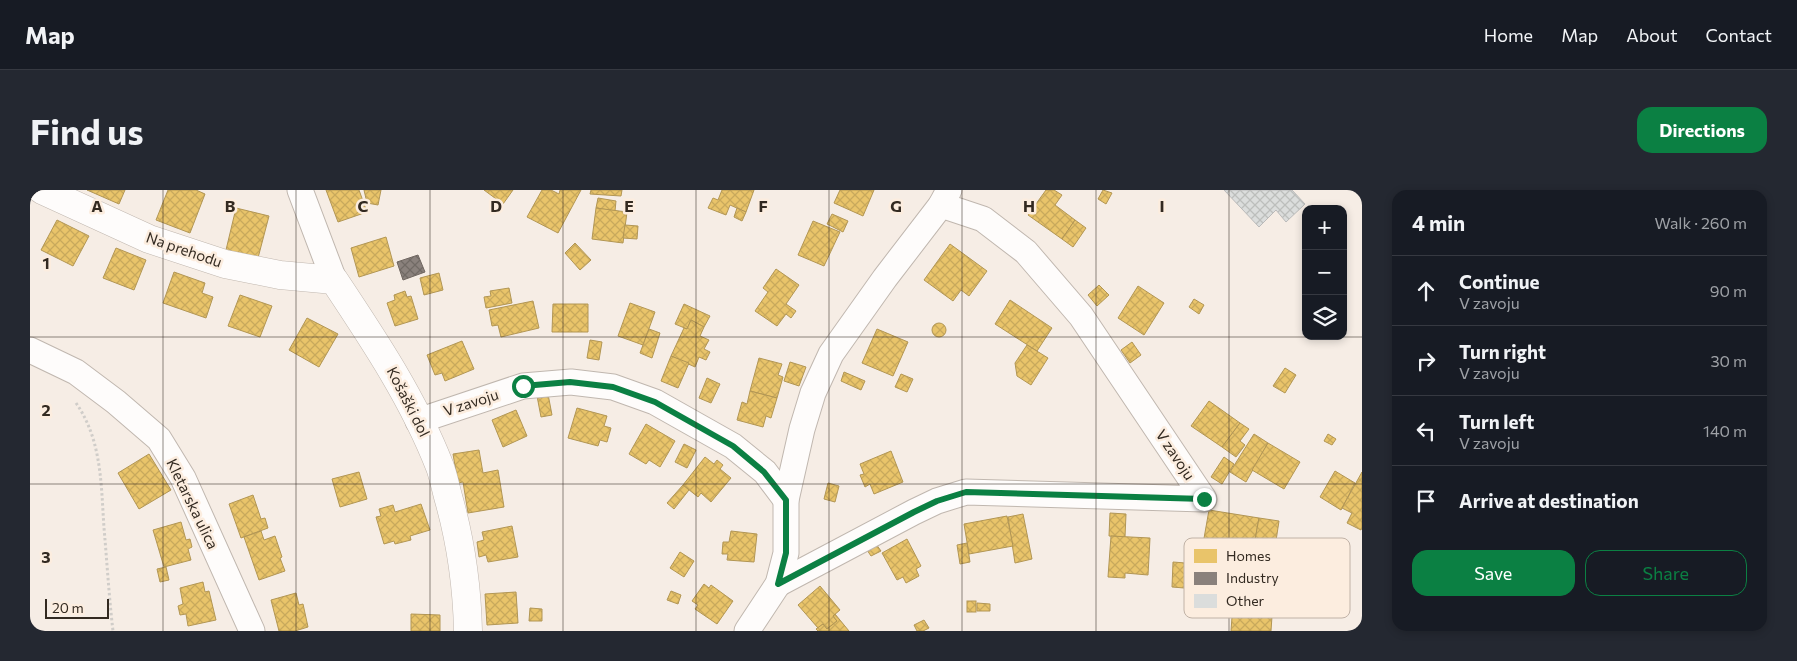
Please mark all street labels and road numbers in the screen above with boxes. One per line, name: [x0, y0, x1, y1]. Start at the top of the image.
street label: Na prehodu: [144, 228, 225, 270]
street label: Košaški dol: [384, 364, 434, 440]
street label: V zavoju: [441, 385, 501, 419]
street label: V zavoju: [1152, 426, 1199, 483]
street label: Kletarska ulica: [163, 455, 223, 552]

